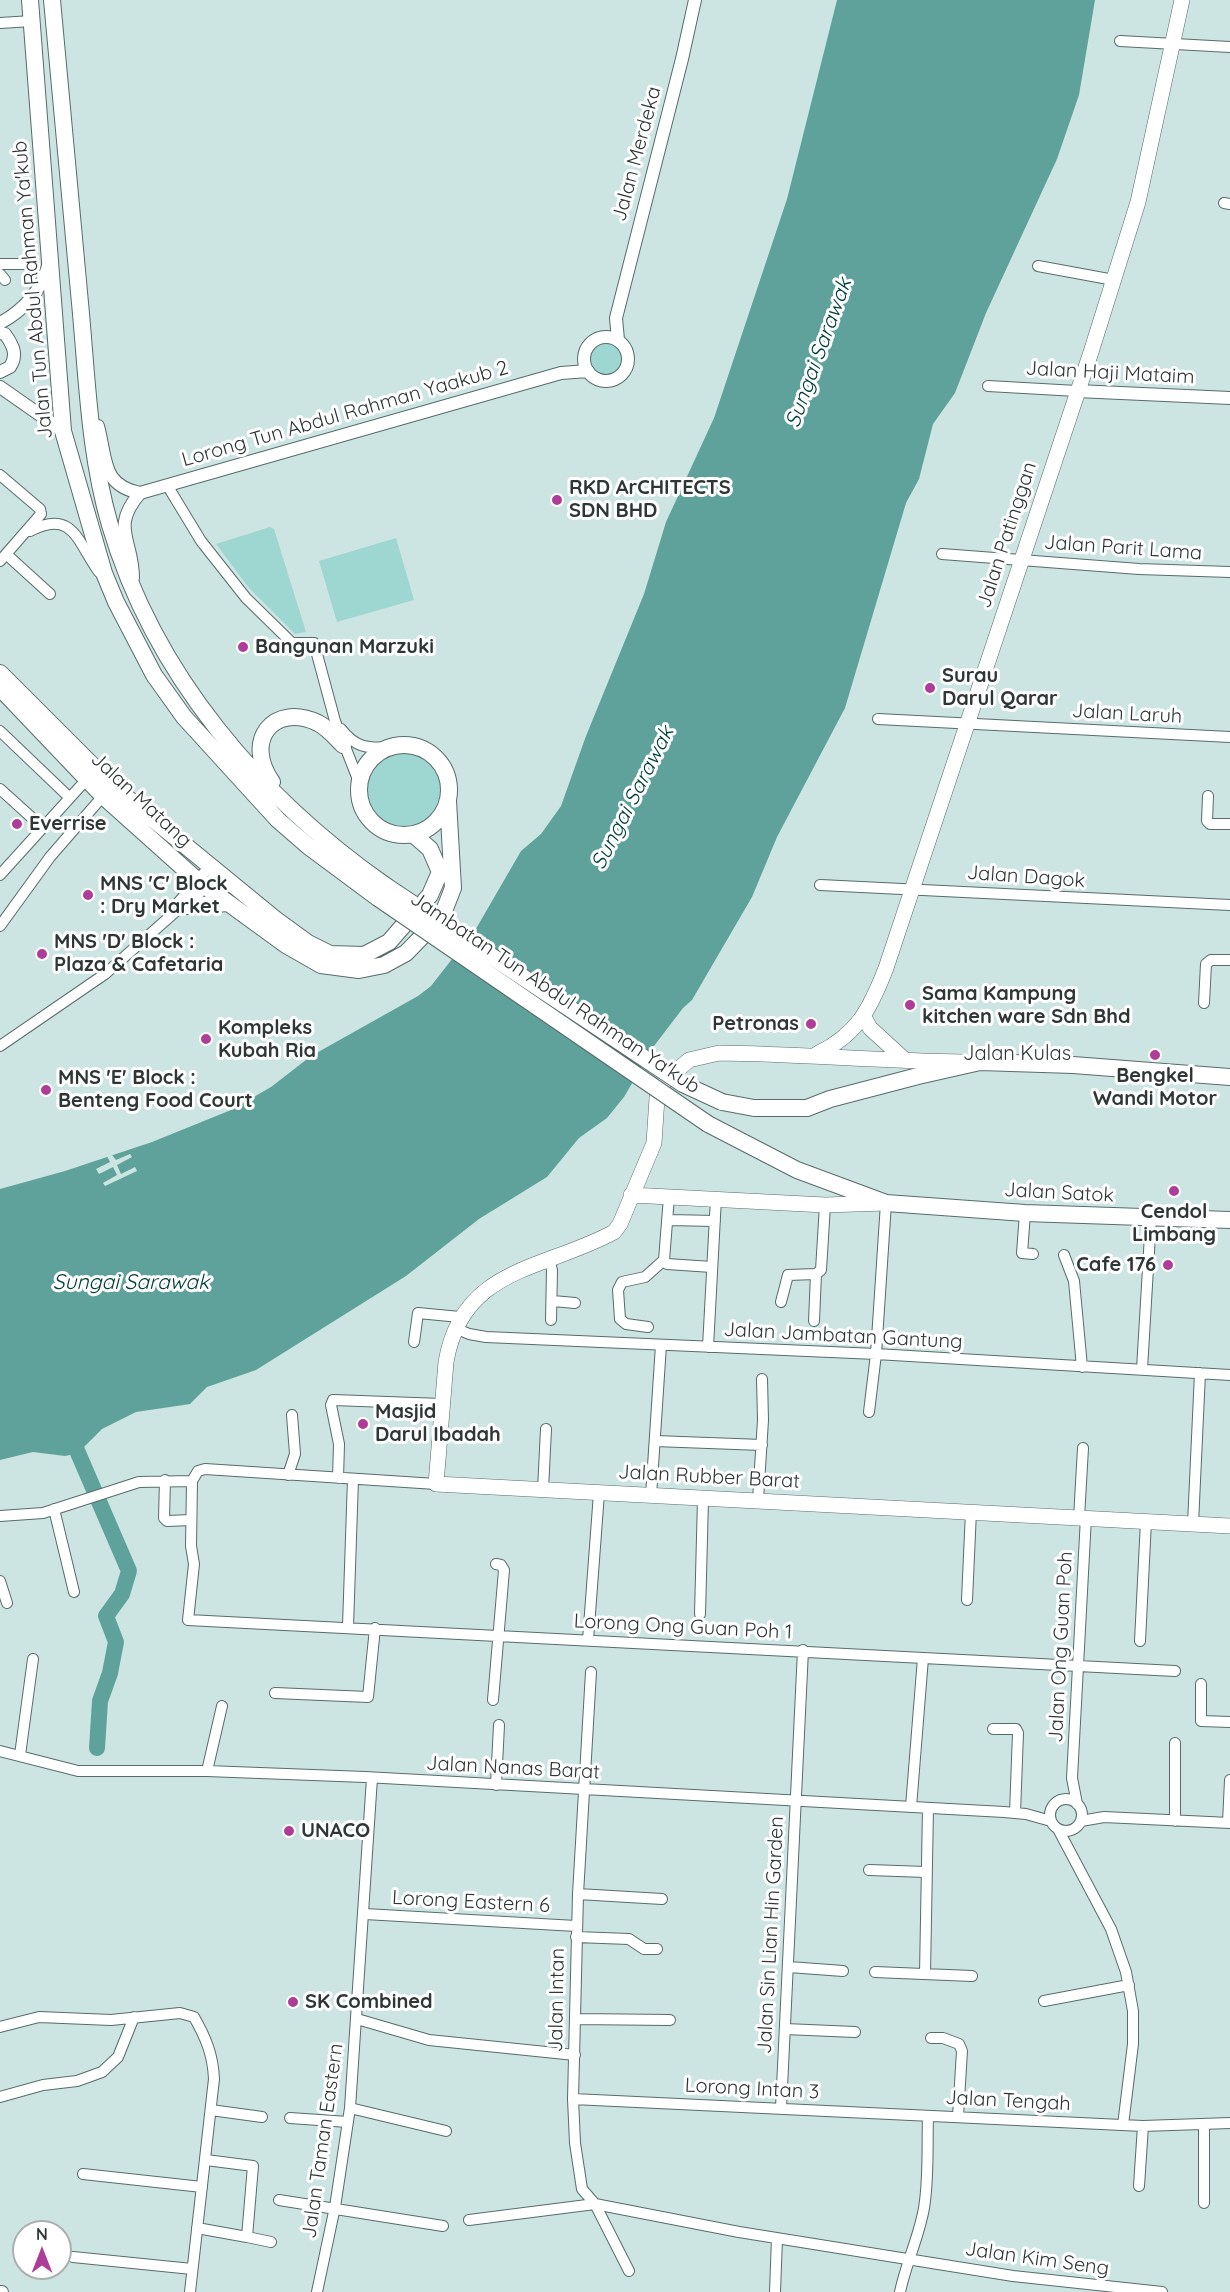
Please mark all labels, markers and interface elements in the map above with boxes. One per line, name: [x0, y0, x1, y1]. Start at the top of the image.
street label: Jalan Merdeka: [607, 84, 667, 224]
street label: Jalan Tun Abdul Rahman Ya'kub: [8, 140, 58, 440]
water label: Sungai Sarawak: [780, 275, 858, 431]
street label: Lorong Tun Abdul Rahman Yaakub 2: [179, 356, 511, 472]
street label: Jalan Haji Mataim: [1025, 357, 1195, 389]
street label: Jalan Patinggan: [972, 459, 1042, 611]
place label: RKD ArCHITECTS SDN BHD: [569, 476, 731, 523]
marker: RKD ArCHITECTS SDN BHD: [550, 493, 564, 507]
street label: Jalan Parit Lama: [1043, 530, 1203, 566]
place label: Bangunan Marzuki: [255, 635, 434, 659]
marker: Bangunan Marzuki: [236, 640, 250, 654]
place label: Surau Darul Qarar: [942, 664, 1058, 711]
marker: Surau Darul Qarar: [923, 681, 937, 695]
street label: Jalan Laruh: [1071, 699, 1183, 729]
water label: Sungai Sarawak: [586, 722, 680, 874]
street label: Jalan Matang: [86, 747, 196, 853]
place label: Everrise: [29, 812, 107, 836]
marker: Everrise: [10, 817, 24, 831]
street label: Jalan Dagok: [966, 861, 1086, 893]
place label: MNS 'C' Block : Dry Market: [100, 872, 228, 919]
street label: Jambatan Tun Abdul Rahman Ya'kub: [406, 887, 704, 1099]
marker: MNS 'C' Block : Dry Market: [81, 888, 95, 902]
place label: MNS 'D' Block : Plaza & Cafetaria: [54, 930, 223, 977]
marker: MNS 'D' Block : Plaza & Cafetaria: [35, 947, 49, 961]
place label: Sama Kampung kitchen ware Sdn Bhd: [922, 982, 1131, 1029]
marker: Sama Kampung kitchen ware Sdn Bhd: [903, 998, 917, 1012]
place label: Petronas: [712, 1012, 799, 1036]
place label: Kompleks Kubah Ria: [218, 1016, 316, 1063]
marker: Petronas: [804, 1017, 818, 1031]
marker: Kompleks Kubah Ria: [199, 1032, 213, 1046]
street label: Jalan Kulas: [963, 1042, 1071, 1066]
marker: Bengkel Wandi Motor: [1148, 1048, 1162, 1062]
place label: Bengkel Wandi Motor: [1093, 1064, 1217, 1111]
place label: MNS 'E' Block : Benteng Food Court: [58, 1066, 253, 1113]
marker: MNS 'E' Block : Benteng Food Court: [39, 1083, 53, 1097]
street label: Jalan Satok: [1003, 1178, 1115, 1208]
marker: Cendol Limbang: [1167, 1184, 1181, 1198]
place label: Cendol Limbang: [1132, 1200, 1216, 1247]
place label: Cafe 176: [1076, 1253, 1156, 1277]
marker: Cafe 176: [1161, 1258, 1175, 1272]
water label: Sungai Sarawak: [53, 1270, 209, 1296]
street label: Jalan Jambatan Gantung: [723, 1318, 963, 1354]
place label: Masjid Darul Ibadah: [375, 1400, 501, 1447]
marker: Masjid Darul Ibadah: [356, 1417, 370, 1431]
street label: Jalan Rubber Barat: [617, 1460, 801, 1494]
street label: Jalan Ong Guan Poh: [1044, 1551, 1078, 1743]
street label: Lorong Ong Guan Poh 1: [573, 1609, 793, 1645]
street label: Jalan Nanas Barat: [425, 1751, 601, 1785]
street label: Jalan Sin Lian Hin Garden: [753, 1815, 789, 2055]
place label: UNACO: [301, 1819, 370, 1843]
marker: UNACO: [282, 1824, 296, 1838]
street label: Lorong Eastern 6: [392, 1886, 550, 1918]
street label: Jalan Intan: [544, 1948, 570, 2052]
place label: SK Combined: [305, 1990, 433, 2014]
marker: SK Combined: [286, 1995, 300, 2009]
street label: Jalan Taman Eastern: [297, 2042, 349, 2240]
street label: Lorong Intan 3: [684, 2073, 820, 2105]
street label: Jalan Tengah: [945, 2086, 1071, 2116]
north arrow: [12, 2220, 72, 2280]
text: N: [36, 2224, 48, 2244]
street label: Jalan Kim Seng: [963, 2237, 1111, 2281]

